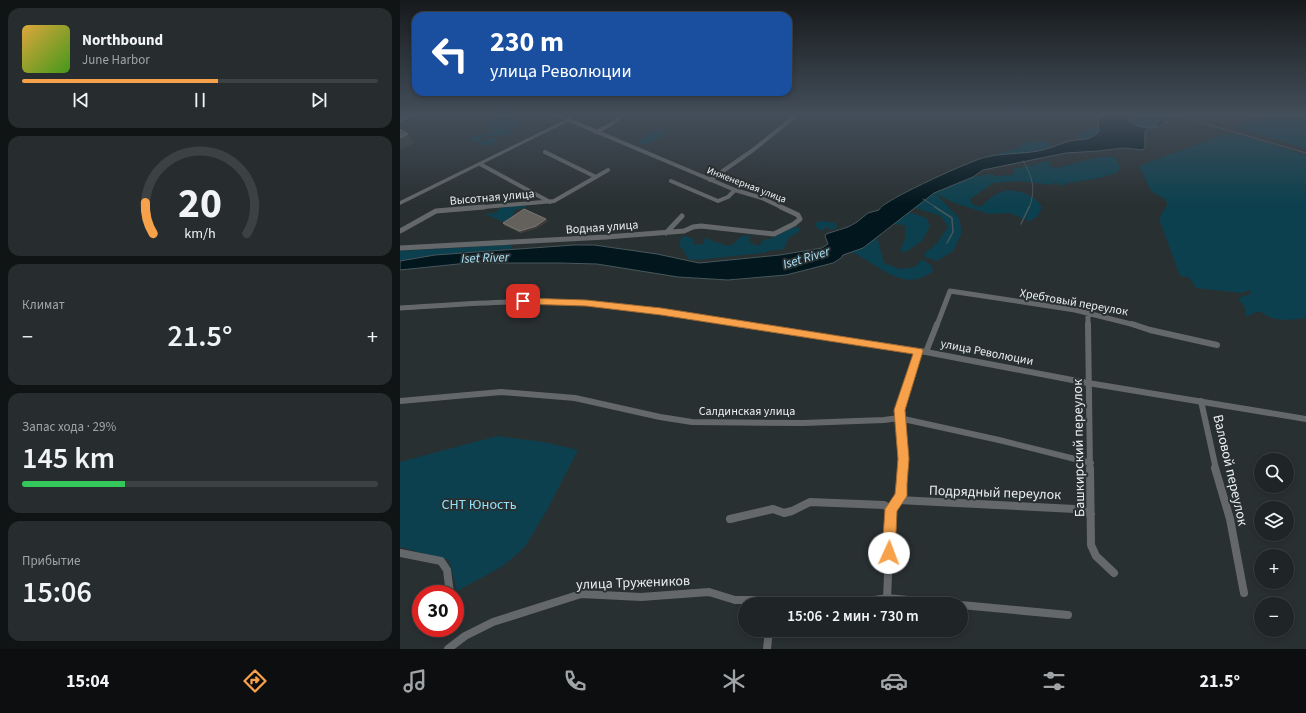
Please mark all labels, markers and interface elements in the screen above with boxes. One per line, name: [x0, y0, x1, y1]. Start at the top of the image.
text: 230 m: [490, 22, 564, 62]
icon: left: [424, 28, 476, 80]
text: Northbound: [82, 30, 163, 51]
text: June Harbor: [82, 51, 150, 69]
text: улица Революции: [490, 59, 632, 84]
icon: previous: [70, 89, 92, 111]
icon: pause: [189, 89, 211, 111]
icon: next: [308, 89, 330, 111]
street label: Инженерная улица: [705, 163, 788, 207]
text: 20: [178, 174, 222, 234]
street label: Высотная улица: [449, 185, 535, 210]
street label: Водная улица: [565, 216, 639, 239]
text: km/h: [184, 223, 216, 244]
water label: Iset River: [781, 242, 832, 274]
water label: Iset River: [461, 248, 510, 268]
pin: [506, 284, 540, 318]
street label: Хребтовый переулок: [1018, 285, 1129, 320]
icon: arrive: [512, 290, 534, 312]
text: Климат: [22, 296, 65, 314]
text: 21.5°: [168, 315, 232, 358]
text: −: [22, 321, 33, 353]
text: +: [367, 321, 378, 353]
street label: улица Революции: [939, 335, 1035, 370]
street label: Башкирский переулок: [1068, 379, 1090, 517]
street label: Салдинская улица: [699, 403, 795, 420]
street label: Валовой переулок: [1208, 413, 1253, 528]
text: Запас хода · 29%: [22, 418, 116, 436]
text: 145 km: [22, 437, 115, 480]
map controls: [1254, 453, 1294, 637]
button: search: [1254, 453, 1294, 493]
street label: Подрядный переулок: [928, 481, 1062, 505]
park label: СНТ Юность: [441, 495, 517, 515]
button: layers: [1254, 501, 1294, 541]
position arrow: [868, 532, 910, 574]
button: +: [1254, 549, 1294, 589]
text: Прибытие: [22, 552, 81, 570]
text: 15:06: [22, 571, 92, 614]
street label: улица Тружеников: [576, 571, 690, 595]
speed limit sign: 30: [412, 585, 464, 637]
button: −: [1254, 597, 1294, 637]
text: 15:06 · 2 мин · 730 m: [787, 606, 919, 627]
icon: directions: [241, 667, 269, 695]
icon: music: [401, 667, 429, 695]
icon: phone: [561, 667, 589, 695]
icon: climate: [720, 667, 748, 695]
icon: car: [880, 667, 908, 695]
icon: filters: [1040, 667, 1068, 695]
text: 15:04: [66, 669, 109, 694]
text: 21.5°: [1200, 669, 1240, 694]

